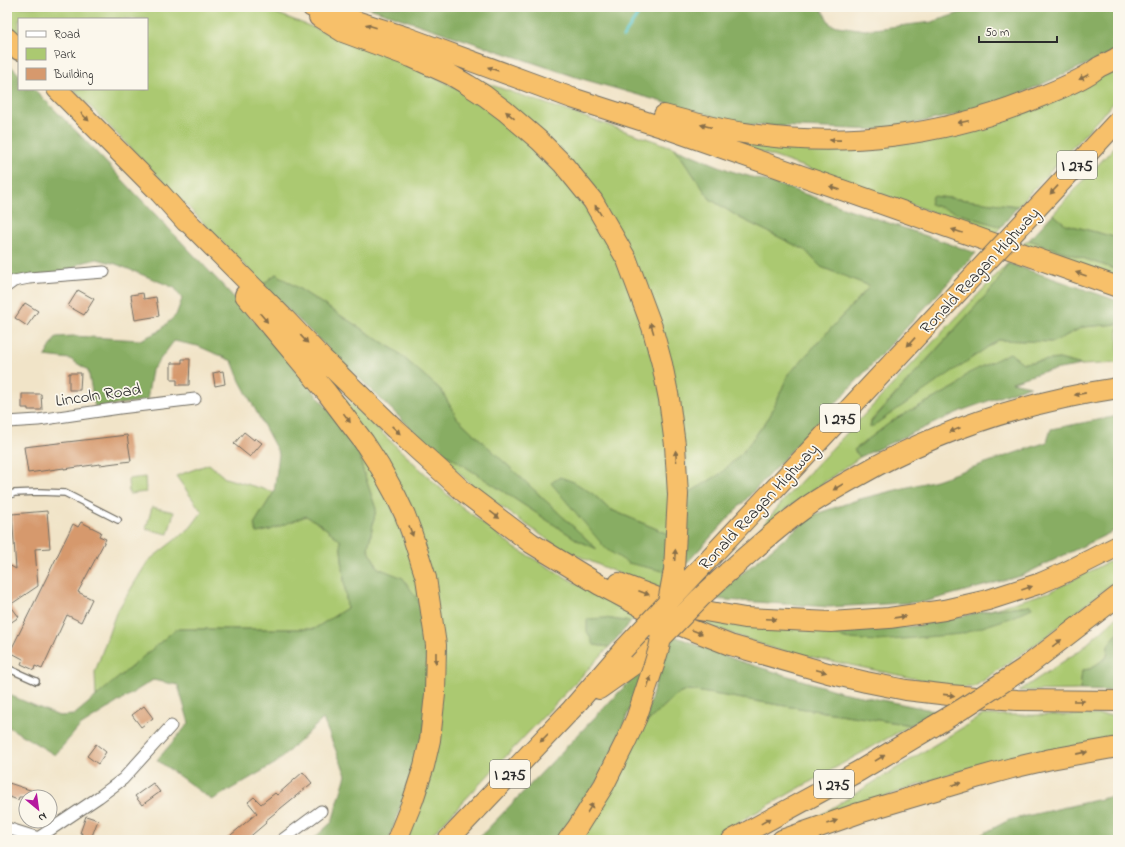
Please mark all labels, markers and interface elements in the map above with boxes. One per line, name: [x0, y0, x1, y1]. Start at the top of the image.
legend: [18, 18, 148, 90]
scale bar: [979, 18, 1057, 44]
one-way arrow: [364, 22, 376, 28]
text: 50 m: [985, 24, 1009, 42]
text: Road: [54, 26, 80, 44]
text: Park: [54, 46, 76, 64]
one-way arrow: [487, 65, 499, 71]
text: Building: [53, 66, 93, 85]
one-way arrow: [1078, 73, 1090, 80]
one-way arrow: [505, 111, 516, 120]
one-way arrow: [80, 112, 90, 122]
one-way arrow: [957, 120, 969, 126]
one-way arrow: [700, 123, 712, 129]
one-way arrow: [829, 136, 841, 143]
road number: I 275: [1057, 151, 1097, 179]
one-way arrow: [828, 184, 840, 190]
one-way arrow: [1049, 185, 1058, 196]
street label: Ronald Reagan Highway: [914, 202, 1047, 342]
one-way arrow: [595, 204, 602, 216]
one-way arrow: [951, 228, 963, 234]
one-way arrow: [1075, 271, 1087, 277]
one-way arrow: [260, 313, 269, 323]
one-way arrow: [649, 322, 655, 334]
one-way arrow: [299, 334, 309, 344]
one-way arrow: [907, 338, 916, 347]
street label: Lincoln Road: [54, 377, 143, 414]
one-way arrow: [1073, 391, 1086, 397]
road number: I 275: [820, 404, 860, 432]
one-way arrow: [343, 413, 351, 424]
one-way arrow: [391, 426, 401, 435]
one-way arrow: [948, 427, 960, 433]
street label: Ronald Reagan Highway: [693, 438, 826, 578]
one-way arrow: [672, 450, 679, 462]
one-way arrow: [833, 483, 843, 491]
one-way arrow: [489, 511, 500, 520]
one-way arrow: [408, 526, 414, 538]
one-way arrow: [671, 549, 678, 561]
one-way arrow: [1021, 584, 1033, 590]
one-way arrow: [639, 591, 651, 597]
one-way arrow: [894, 614, 907, 620]
one-way arrow: [765, 616, 778, 622]
one-way arrow: [692, 630, 704, 636]
one-way arrow: [1052, 639, 1062, 647]
one-way arrow: [433, 652, 439, 665]
one-way arrow: [816, 668, 828, 674]
one-way arrow: [646, 676, 652, 688]
one-way arrow: [943, 691, 955, 698]
one-way arrow: [1073, 698, 1086, 704]
one-way arrow: [540, 732, 549, 743]
one-way arrow: [1076, 750, 1088, 756]
one-way arrow: [874, 755, 886, 762]
road number: I 275: [490, 760, 530, 788]
road number: I 275: [814, 770, 854, 798]
one-way arrow: [950, 781, 962, 787]
north arrow: [18, 789, 58, 829]
one-way arrow: [586, 802, 593, 814]
text: N: [35, 808, 49, 826]
one-way arrow: [760, 818, 772, 825]
one-way arrow: [826, 819, 838, 825]

